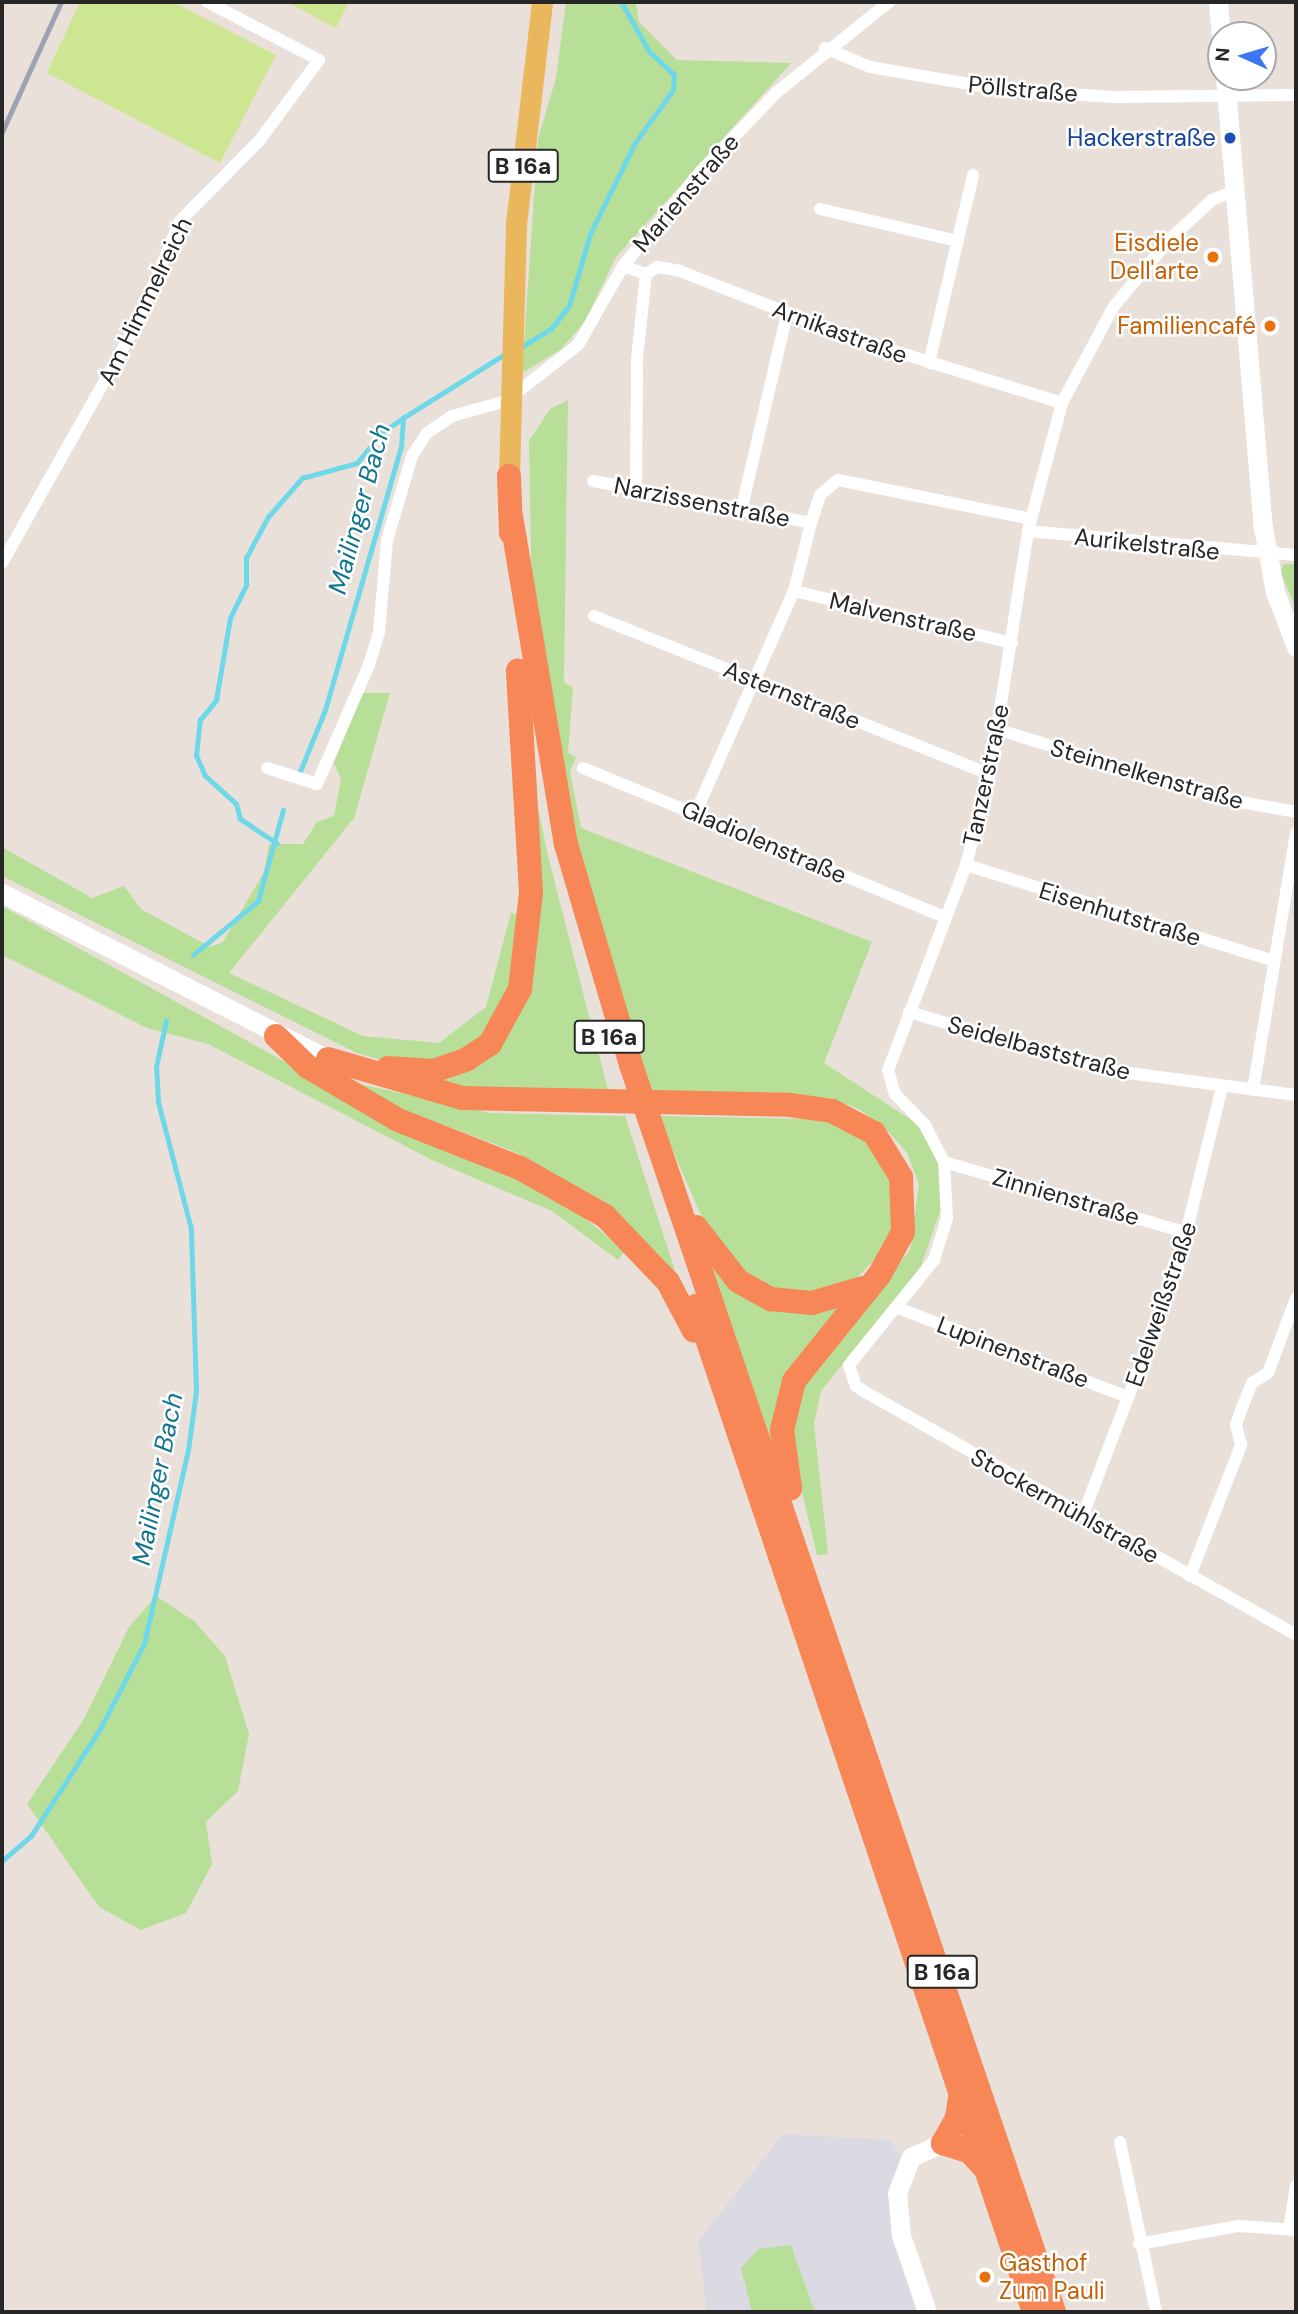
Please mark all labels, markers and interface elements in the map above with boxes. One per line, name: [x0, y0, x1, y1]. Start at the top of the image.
north arrow: [1207, 21, 1277, 91]
text: N: [1210, 47, 1235, 62]
street label: Pöllstraße: [967, 70, 1079, 108]
place label: Hackerstraße: [1067, 124, 1216, 152]
street label: Marienstraße: [627, 128, 745, 258]
marker: Hackerstraße: [1222, 130, 1238, 146]
road number: B 16a: [486, 146, 560, 186]
street label: Am Himmelreich: [92, 212, 198, 390]
place label: Eisdiele Dell'arte: [1110, 229, 1199, 285]
marker: Eisdiele Dell'arte: [1205, 249, 1221, 265]
street label: Arnikastraße: [769, 294, 911, 370]
place label: Familiencafé: [1117, 312, 1256, 340]
marker: Familiencafé: [1262, 318, 1278, 334]
water label: Mailinger Bach: [322, 420, 398, 598]
street label: Narzissenstraße: [611, 471, 793, 533]
street label: Aurikelstraße: [1073, 522, 1221, 566]
street label: Malvenstraße: [827, 586, 979, 648]
street label: Asternstraße: [719, 655, 865, 735]
street label: Tanzerstraße: [957, 702, 1015, 848]
street label: Steinnelkenstraße: [1047, 733, 1247, 815]
street label: Gladiolenstraße: [677, 794, 851, 890]
street label: Eisenhutstraße: [1036, 876, 1204, 952]
street label: Seidelbaststraße: [944, 1010, 1134, 1086]
road number: B 16a: [572, 1018, 646, 1056]
street label: Zinnienstraße: [989, 1162, 1143, 1232]
street label: Edelweißstraße: [1119, 1218, 1203, 1390]
street label: Lupinenstraße: [933, 1310, 1093, 1394]
water label: Mailinger Bach: [126, 1390, 190, 1568]
street label: Stockermühlstraße: [966, 1442, 1164, 1570]
road number: B 16a: [905, 1952, 979, 1992]
place label: Gasthof Zum Pauli: [999, 2249, 1105, 2305]
marker: Gasthof Zum Pauli: [977, 2269, 993, 2285]

